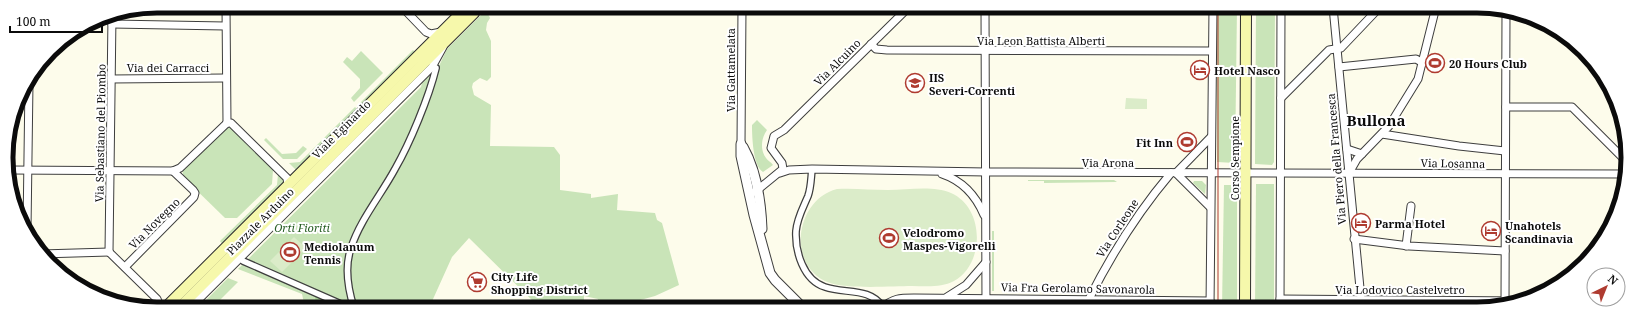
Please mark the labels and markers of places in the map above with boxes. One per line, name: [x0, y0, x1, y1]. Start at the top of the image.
sports icon: 20 Hours Club: [1424, 52, 1446, 74]
place label: 20 Hours Club: [1449, 56, 1527, 71]
hotel icon: Hotel Nasco: [1189, 59, 1211, 81]
place label: Hotel Nasco: [1214, 63, 1281, 78]
place label: IIS Severi-Correnti: [929, 70, 1015, 98]
school or university icon: IIS Severi-Correnti: [904, 72, 926, 94]
sports icon: Fit Inn: [1176, 131, 1198, 153]
place label: Fit Inn: [1136, 135, 1174, 150]
hotel icon: Parma Hotel: [1350, 212, 1372, 234]
place label: Parma Hotel: [1375, 216, 1445, 231]
place label: Unahotels Scandinavia: [1505, 218, 1574, 246]
hotel icon: Unahotels Scandinavia: [1480, 220, 1502, 242]
place label: Velodromo Maspes-Vigorelli: [903, 225, 996, 253]
sports icon: Velodromo Maspes-Vigorelli: [878, 227, 900, 249]
place label: Mediolanum Tennis: [304, 239, 375, 267]
sports icon: Mediolanum Tennis: [279, 241, 301, 263]
place label: City Life Shopping District: [491, 269, 588, 297]
supermarket icon: City Life Shopping District: [466, 271, 488, 293]

